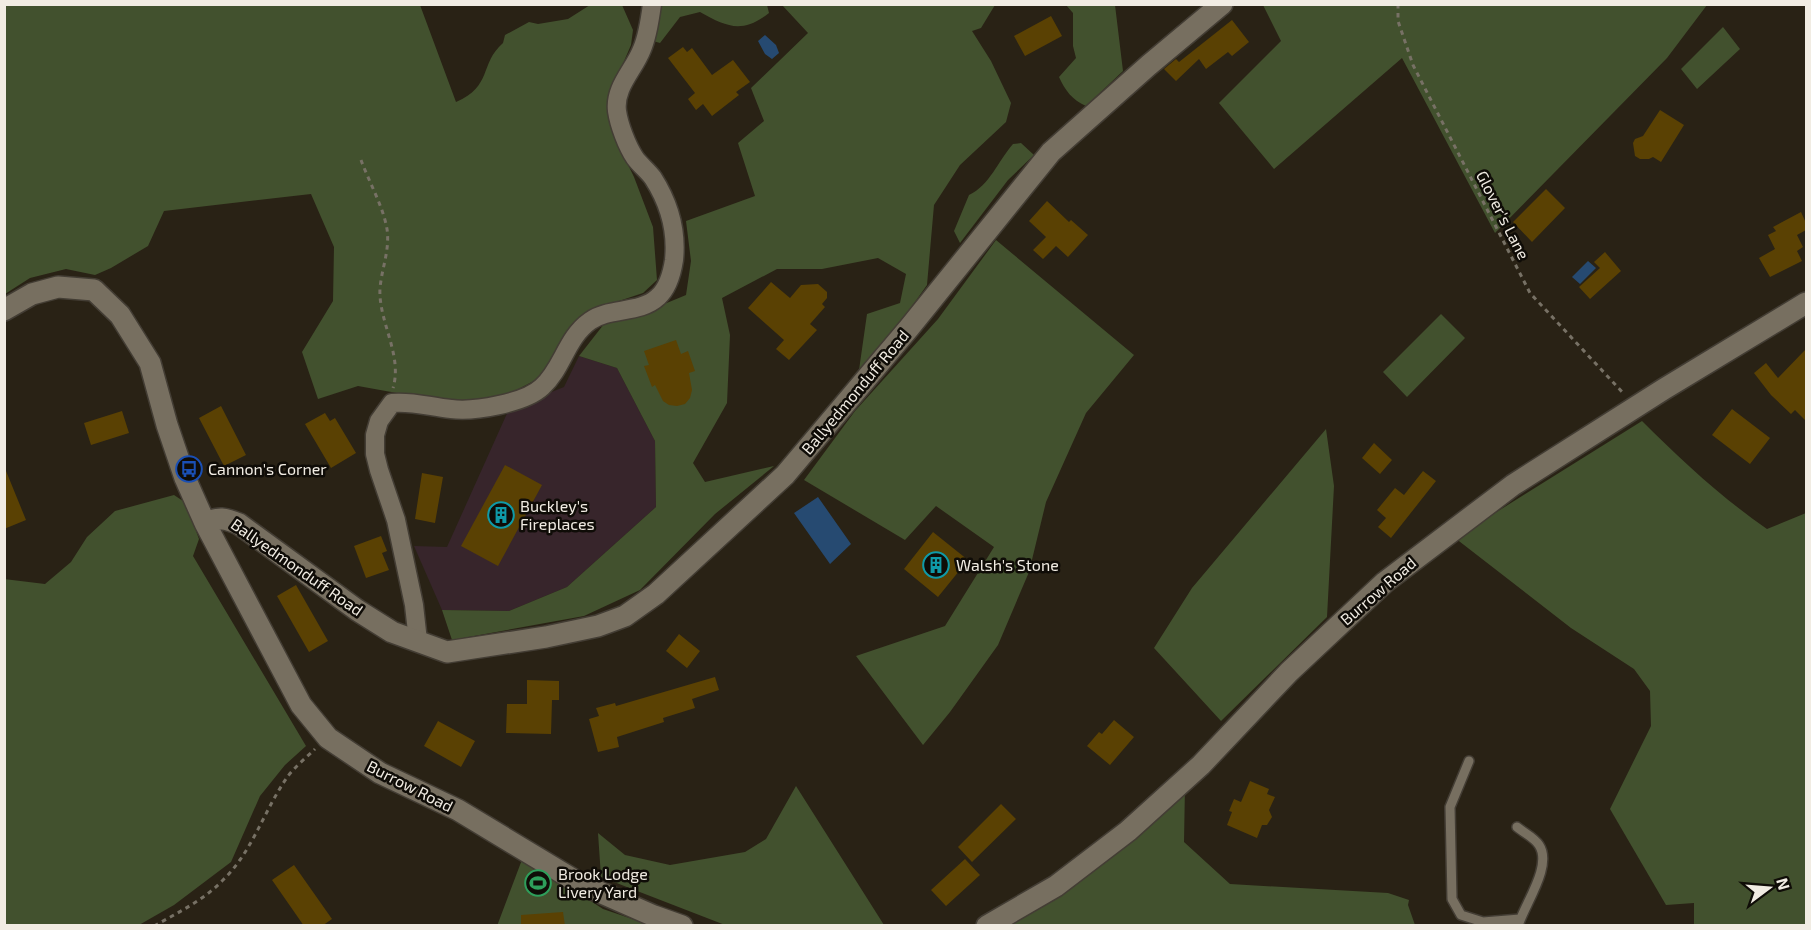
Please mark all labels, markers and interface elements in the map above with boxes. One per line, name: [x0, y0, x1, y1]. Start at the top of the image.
street label: Glover's Lane: [1473, 167, 1534, 262]
street label: Ballyedmonduff Road: [797, 326, 912, 458]
bus stop icon: Cannon's Corner: [174, 454, 204, 484]
place label: Cannon's Corner: [208, 459, 327, 478]
place label: Buckley's Fireplaces: [520, 496, 595, 533]
building icon: Buckley's Fireplaces: [486, 500, 516, 530]
street label: Ballyedmonduff Road: [228, 514, 367, 619]
building icon: Walsh's Stone: [921, 550, 951, 580]
street label: Burrow Road: [1336, 553, 1419, 629]
place label: Walsh's Stone: [956, 555, 1059, 574]
street label: Burrow Road: [364, 756, 456, 815]
north arrow: [1739, 858, 1799, 918]
place label: Brook Lodge Livery Yard: [558, 864, 648, 901]
sports icon: Brook Lodge Livery Yard: [523, 868, 553, 898]
text: N: [1773, 876, 1795, 892]

